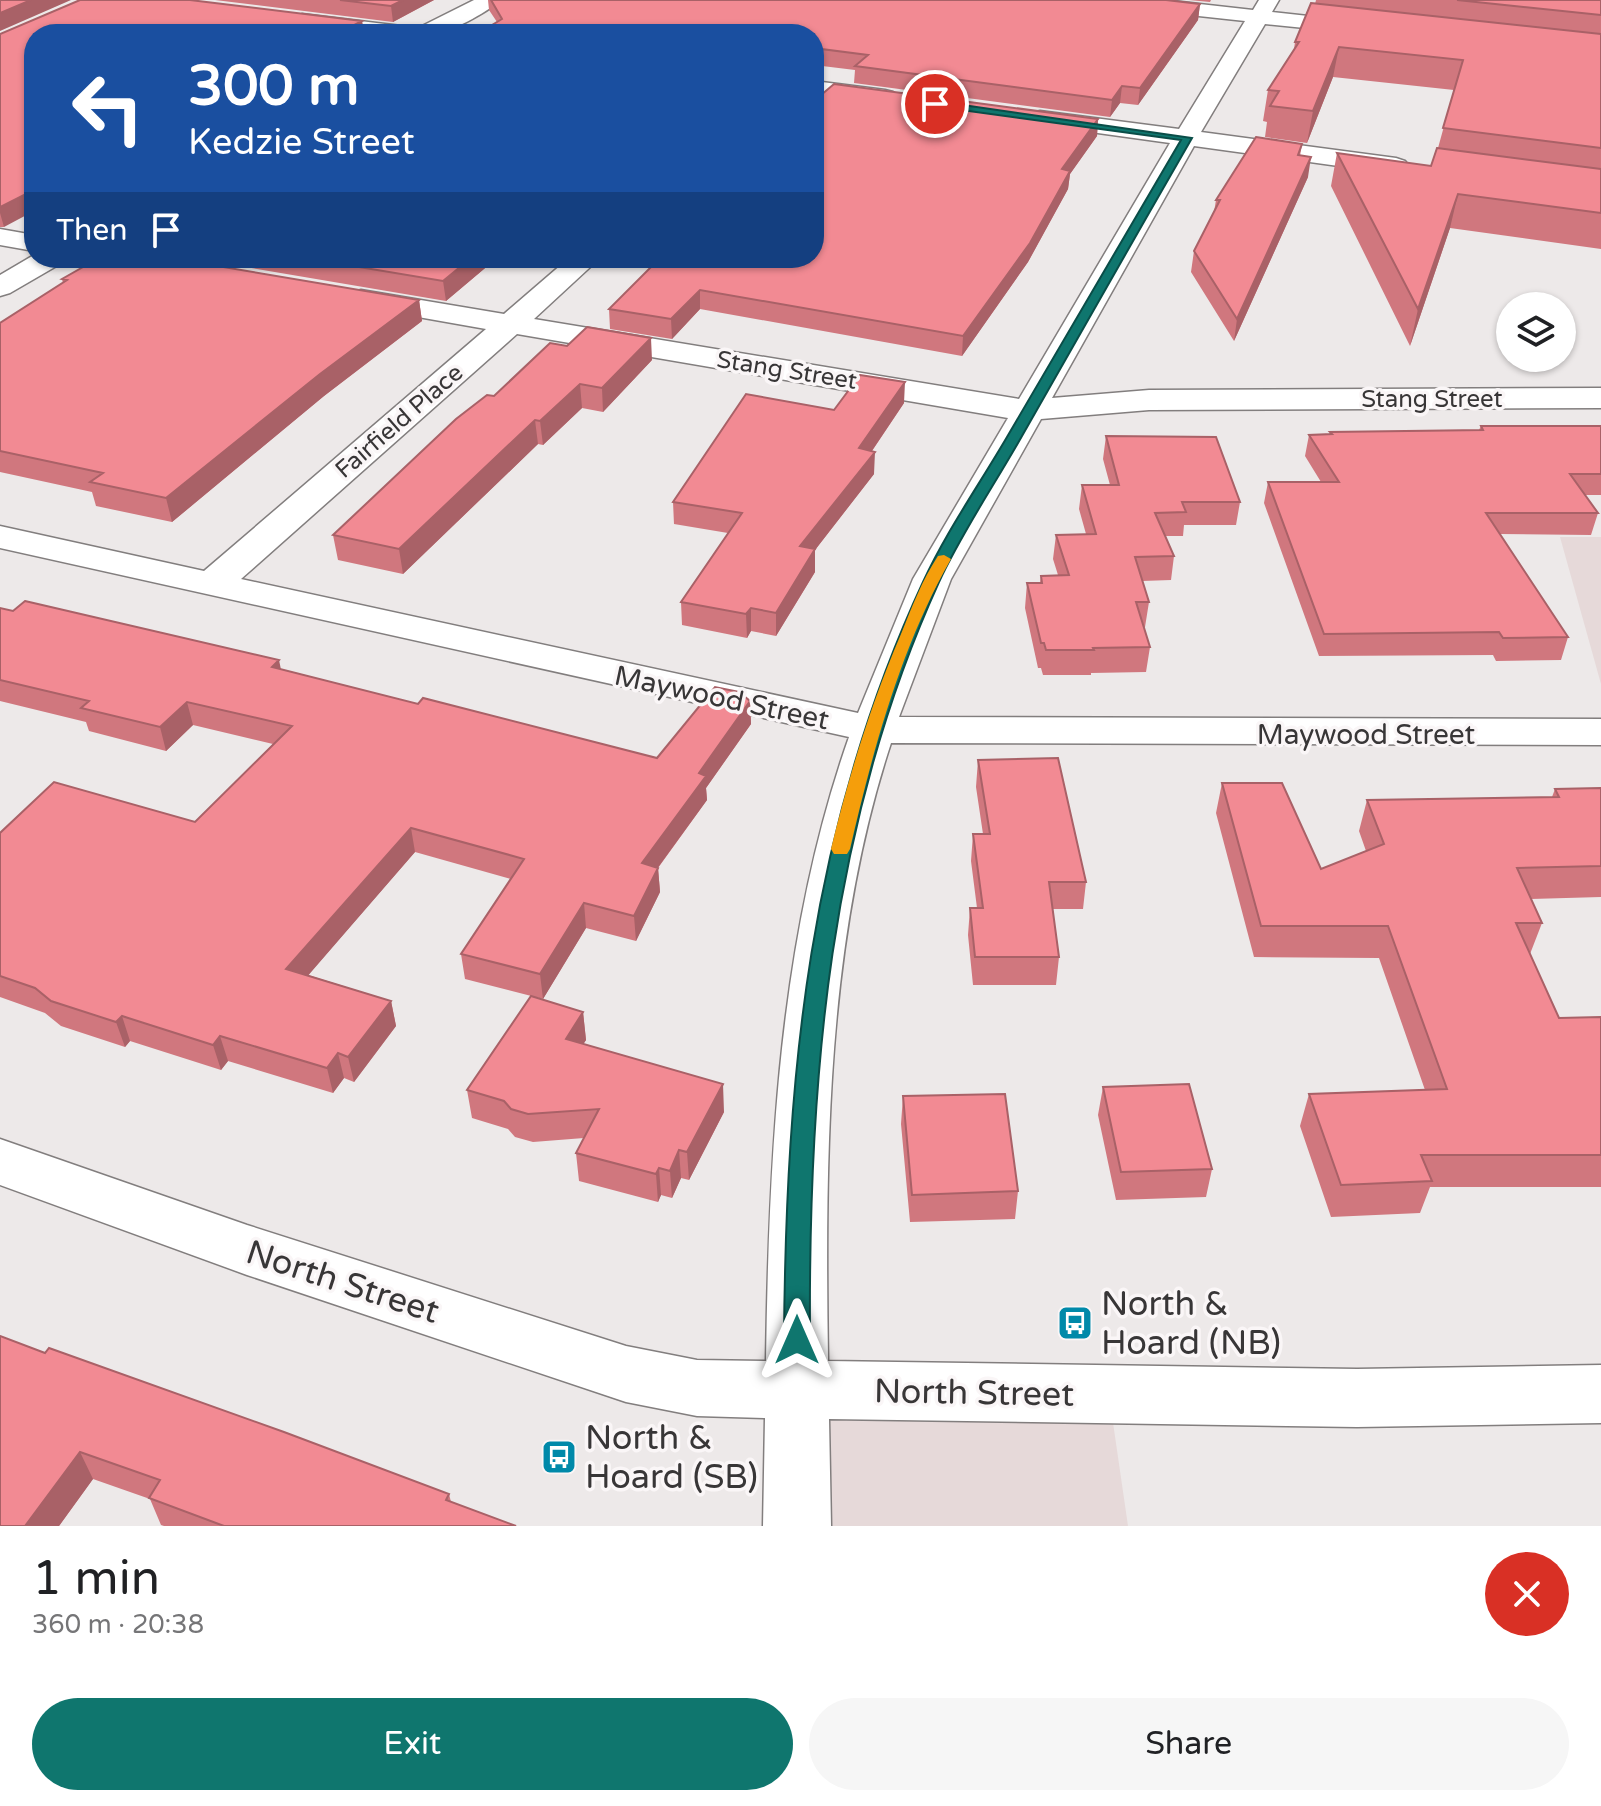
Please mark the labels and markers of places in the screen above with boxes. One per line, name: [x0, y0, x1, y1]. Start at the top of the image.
pin: [901, 70, 969, 138]
place label: North & Hoard (NB): [1101, 1284, 1281, 1364]
bus stop icon: North & Hoard (NB): [1056, 1304, 1094, 1342]
place label: North & Hoard (SB): [585, 1418, 758, 1498]
bus stop icon: North & Hoard (SB): [540, 1438, 578, 1476]

